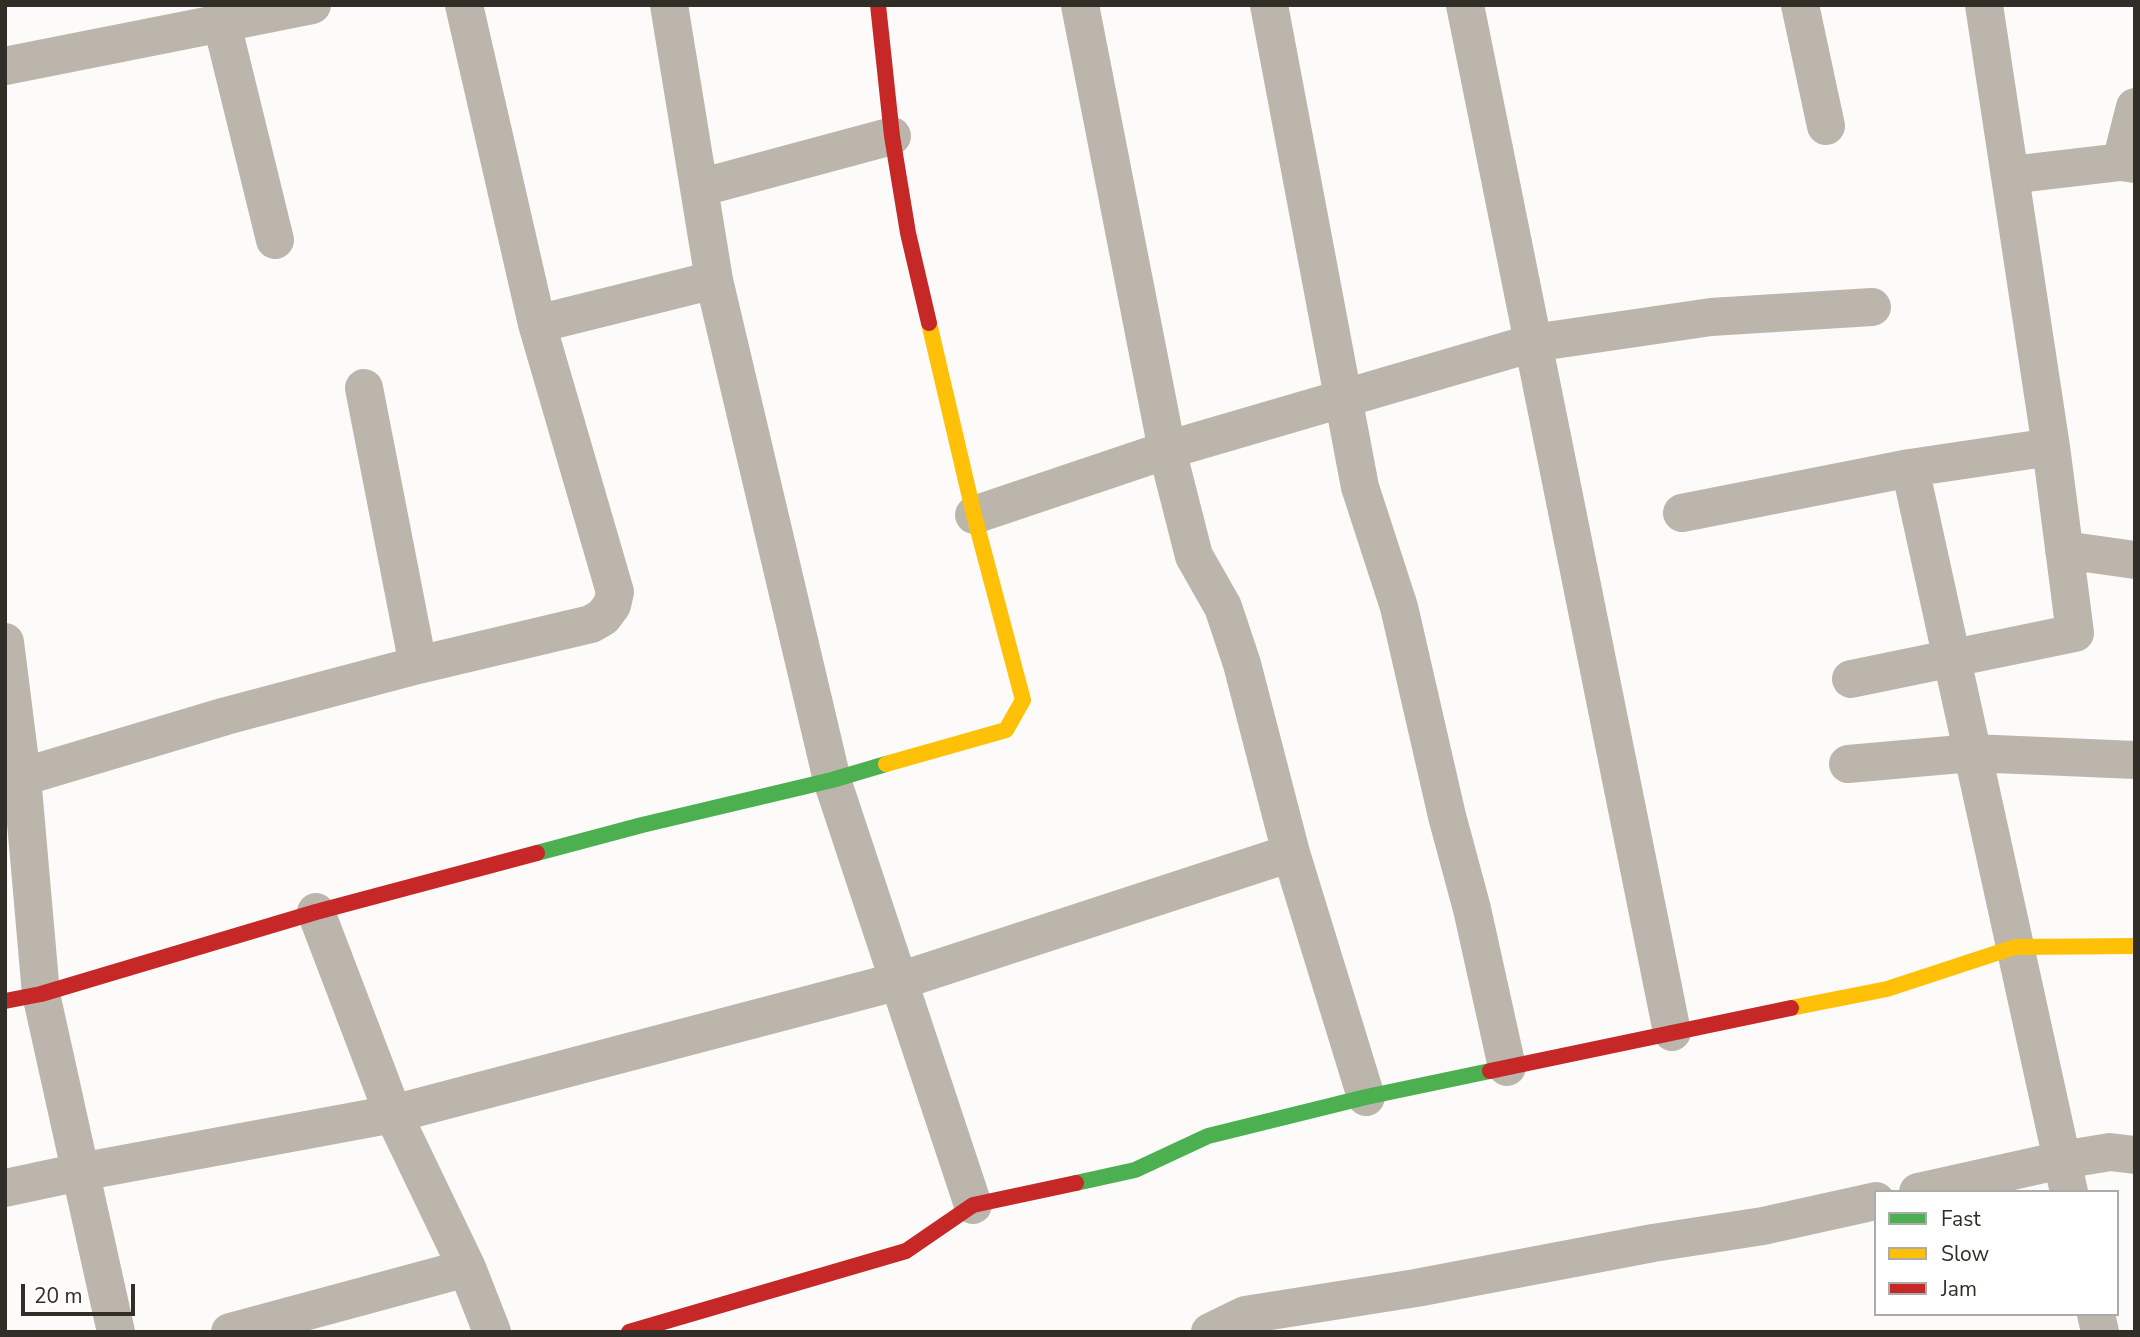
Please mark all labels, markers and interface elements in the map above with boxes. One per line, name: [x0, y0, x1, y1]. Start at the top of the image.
legend: [1874, 1190, 2119, 1316]
text: Fast: [1941, 1205, 1981, 1233]
text: Slow: [1941, 1240, 1989, 1268]
scale bar: [24, 1270, 138, 1314]
text: Jam: [1941, 1275, 1977, 1303]
text: 20 m: [34, 1282, 83, 1310]

